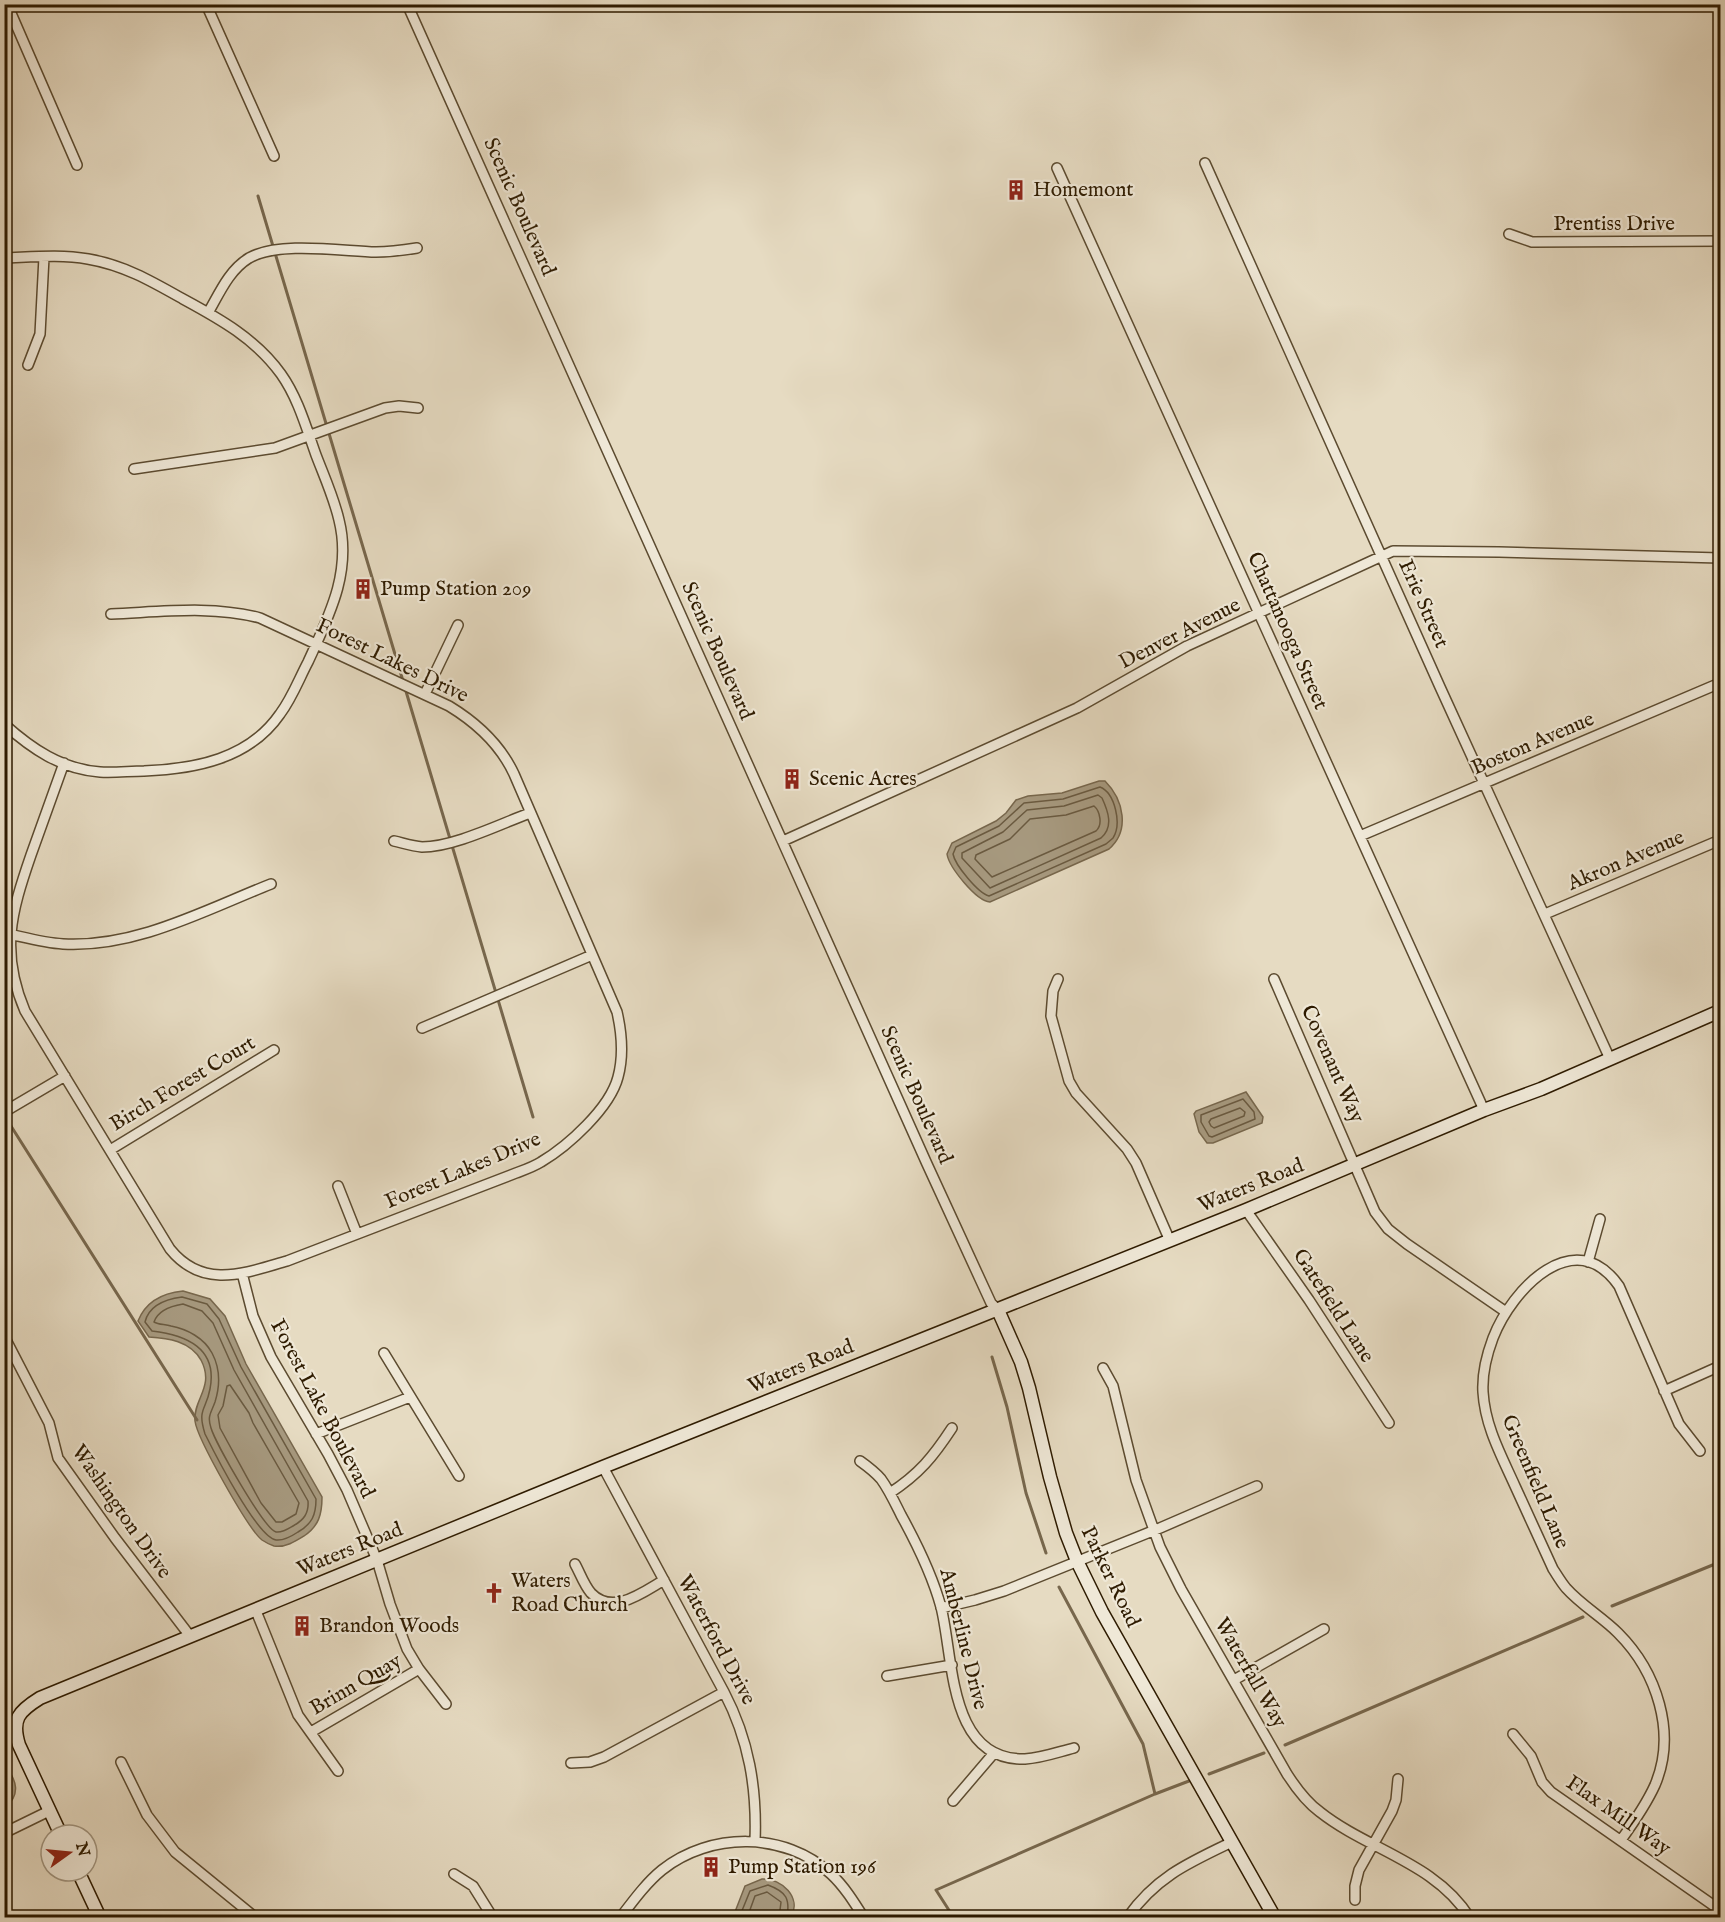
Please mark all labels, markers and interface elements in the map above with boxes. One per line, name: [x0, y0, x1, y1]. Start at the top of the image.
street label: Scenic Boulevard: [477, 134, 562, 281]
place label: Homemont: [1033, 177, 1134, 204]
building icon: Homemont: [1004, 178, 1028, 202]
street label: Prentiss Drive: [1553, 211, 1675, 238]
street label: Chattanooga Street: [1240, 548, 1334, 714]
street label: Erie Street: [1392, 555, 1454, 653]
place label: Pump Station 209: [380, 576, 531, 603]
building icon: Pump Station 209: [351, 577, 375, 601]
street label: Scenic Boulevard: [675, 578, 760, 725]
street label: Denver Avenue: [1115, 592, 1246, 676]
street label: Forest Lakes Drive: [311, 612, 473, 710]
street label: Boston Avenue: [1467, 706, 1599, 782]
place label: Scenic Acres: [809, 766, 917, 793]
building icon: Scenic Acres: [780, 767, 804, 791]
street label: Akron Avenue: [1563, 824, 1689, 898]
street label: Covenant Way: [1294, 1001, 1370, 1128]
street label: Scenic Boulevard: [874, 1022, 959, 1169]
street label: Birch Forest Court: [105, 1030, 261, 1138]
street label: Forest Lakes Drive: [381, 1126, 545, 1216]
street label: Waters Road: [1194, 1152, 1309, 1219]
street label: Gatefield Lane: [1286, 1244, 1380, 1368]
street label: Forest Lake Boulevard: [263, 1315, 381, 1504]
street label: Waters Road: [744, 1333, 859, 1400]
street label: Greenfield Lane: [1495, 1411, 1576, 1553]
street label: Washington Drive: [65, 1440, 177, 1585]
street label: Waters Road: [293, 1516, 408, 1583]
street label: Parker Road: [1074, 1522, 1146, 1633]
street label: Amberline Drive: [932, 1565, 994, 1713]
place label: Waters Road Church: [511, 1568, 628, 1619]
street label: Waterford Drive: [670, 1570, 762, 1710]
church icon: Waters Road Church: [482, 1581, 506, 1605]
place label: Brandon Woods: [319, 1613, 459, 1640]
street label: Waterfall Way: [1208, 1613, 1293, 1734]
building icon: Brandon Woods: [290, 1614, 314, 1638]
street label: Brinn Quay: [305, 1648, 407, 1722]
street label: Flax Mill Way: [1560, 1770, 1676, 1863]
north arrow: [39, 1823, 99, 1883]
text: N: [70, 1839, 93, 1859]
place label: Pump Station 196: [728, 1854, 877, 1881]
building icon: Pump Station 196: [699, 1855, 723, 1879]

